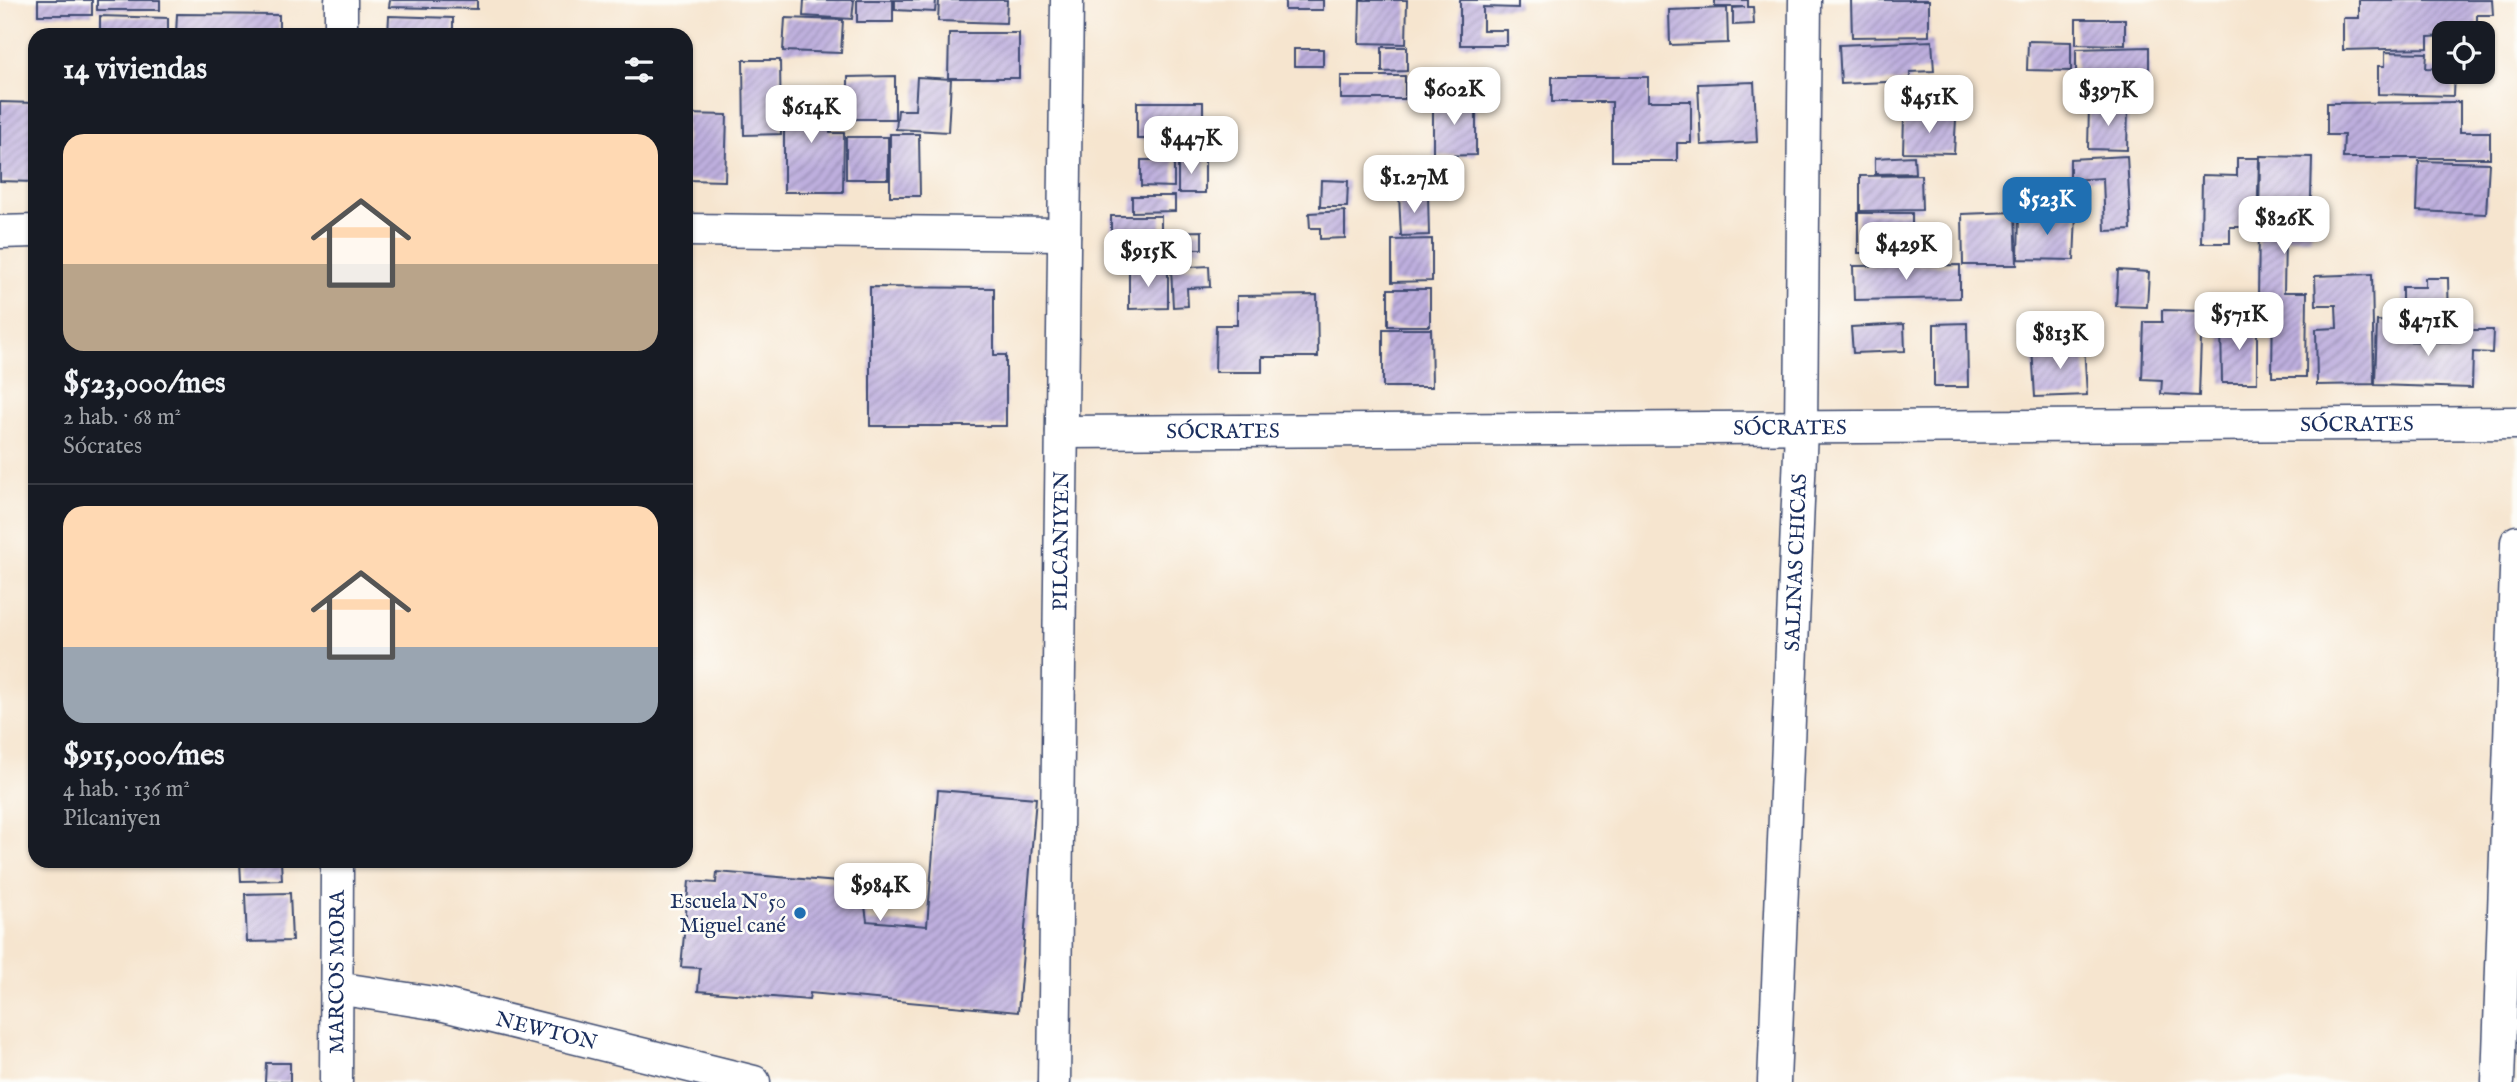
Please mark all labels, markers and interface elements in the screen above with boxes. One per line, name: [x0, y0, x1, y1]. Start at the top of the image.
map controls: [2432, 21, 2495, 84]
button: locate: [2432, 21, 2495, 84]
text: 14 viviendas: [63, 51, 207, 89]
icon: filters: [620, 51, 658, 89]
pin: $602K: [1405, 68, 1503, 127]
pin: $397K: [2059, 68, 2157, 128]
text: $602K: [1423, 75, 1485, 104]
pin: $451K: [1880, 76, 1978, 135]
text: $397K: [2079, 76, 2137, 105]
text: $451K: [1900, 83, 1958, 112]
pin: $614K: [762, 86, 860, 145]
text: $614K: [782, 93, 840, 122]
pin: $447K: [1142, 116, 1240, 176]
text: $447K: [1160, 124, 1222, 153]
pin: $1.27M: [1357, 156, 1471, 215]
text: $1.27M: [1379, 163, 1449, 192]
pin: $523K: [1998, 177, 2096, 237]
icon: home: [298, 180, 424, 306]
text: $523K: [2018, 185, 2076, 214]
pin: $826K: [2235, 196, 2333, 256]
text: $826K: [2255, 204, 2313, 233]
pin: $429K: [1857, 222, 1955, 282]
pin: $915K: [1099, 230, 1197, 289]
text: $429K: [1875, 230, 1937, 259]
text: $915K: [1120, 237, 1176, 266]
pin: $571K: [2190, 292, 2288, 352]
pin: $471K: [2379, 298, 2477, 358]
text: $571K: [2210, 300, 2268, 329]
text: $471K: [2398, 306, 2458, 335]
pin: $813K: [2011, 312, 2109, 371]
text: $813K: [2032, 319, 2088, 348]
text: $523,000/mes: [63, 365, 225, 403]
text: 2 hab. · 68 m²: [63, 403, 181, 432]
street label: SÓCRATES: [2300, 411, 2414, 439]
street label: SÓCRATES: [1733, 415, 1847, 443]
street label: SÓCRATES: [1166, 418, 1280, 446]
text: Sócrates: [63, 432, 142, 461]
street label: PILCANIYEN: [1048, 471, 1076, 611]
street label: SALINAS CHICAS: [1780, 473, 1814, 652]
icon: home: [298, 552, 424, 678]
text: $915,000/mes: [63, 737, 224, 775]
text: 4 hab. · 136 m²: [63, 775, 190, 804]
text: Pilcaniyen: [63, 804, 161, 833]
pin: $984K: [831, 864, 929, 923]
text: $984K: [850, 871, 910, 900]
street label: MARCOS MORA: [324, 889, 352, 1054]
place label: Escuela Nº50 Miguel cané: [670, 889, 786, 940]
marker: Escuela Nº50 Miguel cané: [792, 905, 808, 921]
street label: NEWTON: [493, 1006, 600, 1058]

